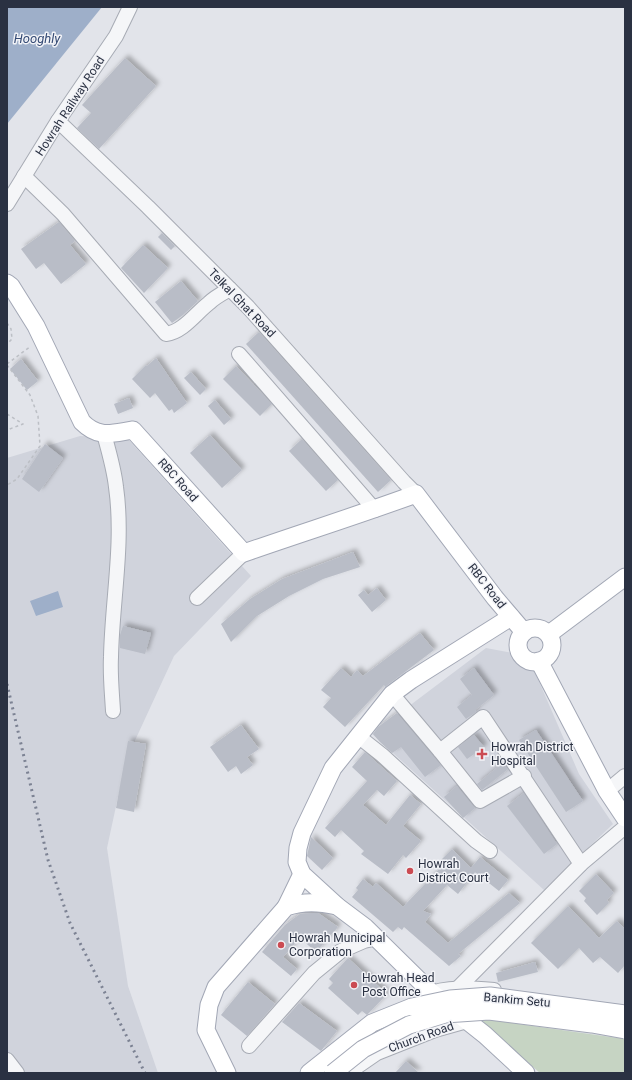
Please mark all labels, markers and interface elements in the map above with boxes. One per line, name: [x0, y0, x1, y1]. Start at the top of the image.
water label: Hooghly: [14, 31, 61, 46]
street label: Howrah Railway Road: [33, 54, 107, 158]
street label: Telkal Ghat Road: [206, 266, 278, 340]
street label: RBC Road: [155, 456, 201, 504]
street label: RBC Road: [465, 561, 509, 611]
place label: Howrah District Hospital: [491, 740, 574, 768]
marker: Howrah District Hospital: [476, 748, 488, 760]
place label: Howrah District Court: [418, 857, 489, 885]
marker: Howrah District Court: [405, 866, 415, 876]
place label: Howrah Municipal Corporation: [289, 931, 385, 959]
marker: Howrah Municipal Corporation: [276, 940, 286, 950]
place label: Howrah Head Post Office: [362, 971, 435, 999]
marker: Howrah Head Post Office: [349, 980, 359, 990]
street label: Bankim Setu: [483, 990, 551, 1010]
street label: Church Road: [386, 1019, 456, 1055]

